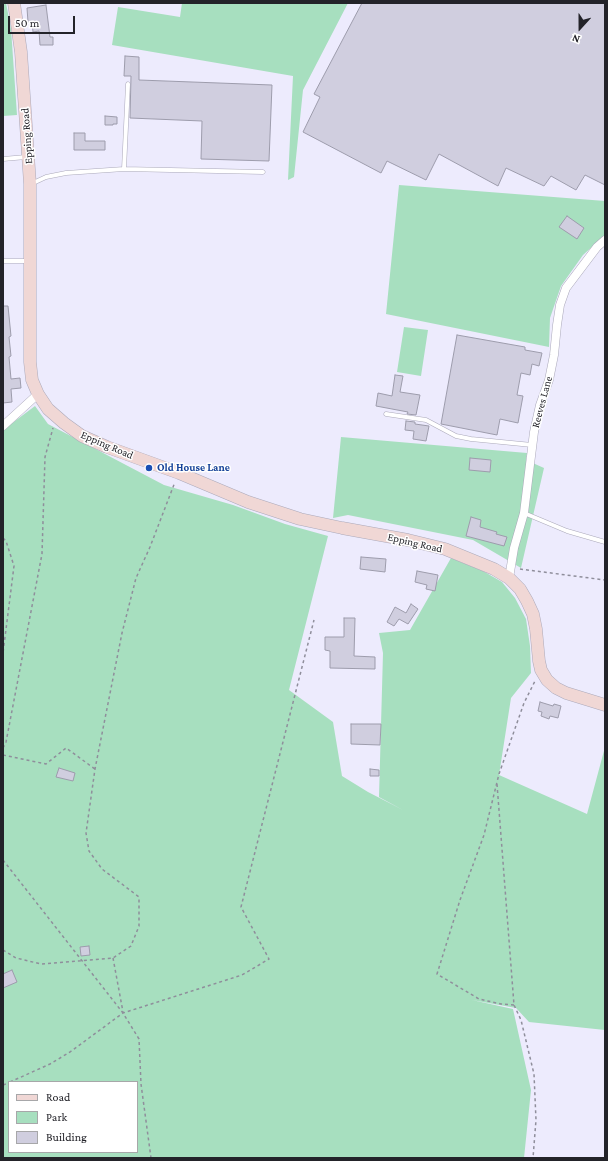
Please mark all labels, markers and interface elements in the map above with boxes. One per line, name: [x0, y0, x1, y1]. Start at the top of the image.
scale bar: [10, 8, 77, 34]
north arrow: [560, 8, 600, 48]
text: 50 m: [15, 16, 39, 30]
text: N: [570, 32, 581, 46]
street label: Epping Road: [18, 108, 36, 164]
street label: Reeves Lane: [529, 375, 555, 429]
street label: Epping Road: [79, 428, 135, 462]
place label: Old House Lane: [157, 461, 230, 475]
marker: Old House Lane: [144, 463, 154, 473]
street label: Epping Road: [386, 530, 444, 556]
legend: [8, 1081, 138, 1153]
text: Road: [46, 1090, 70, 1104]
text: Park: [46, 1110, 67, 1124]
text: Building: [46, 1130, 87, 1144]

